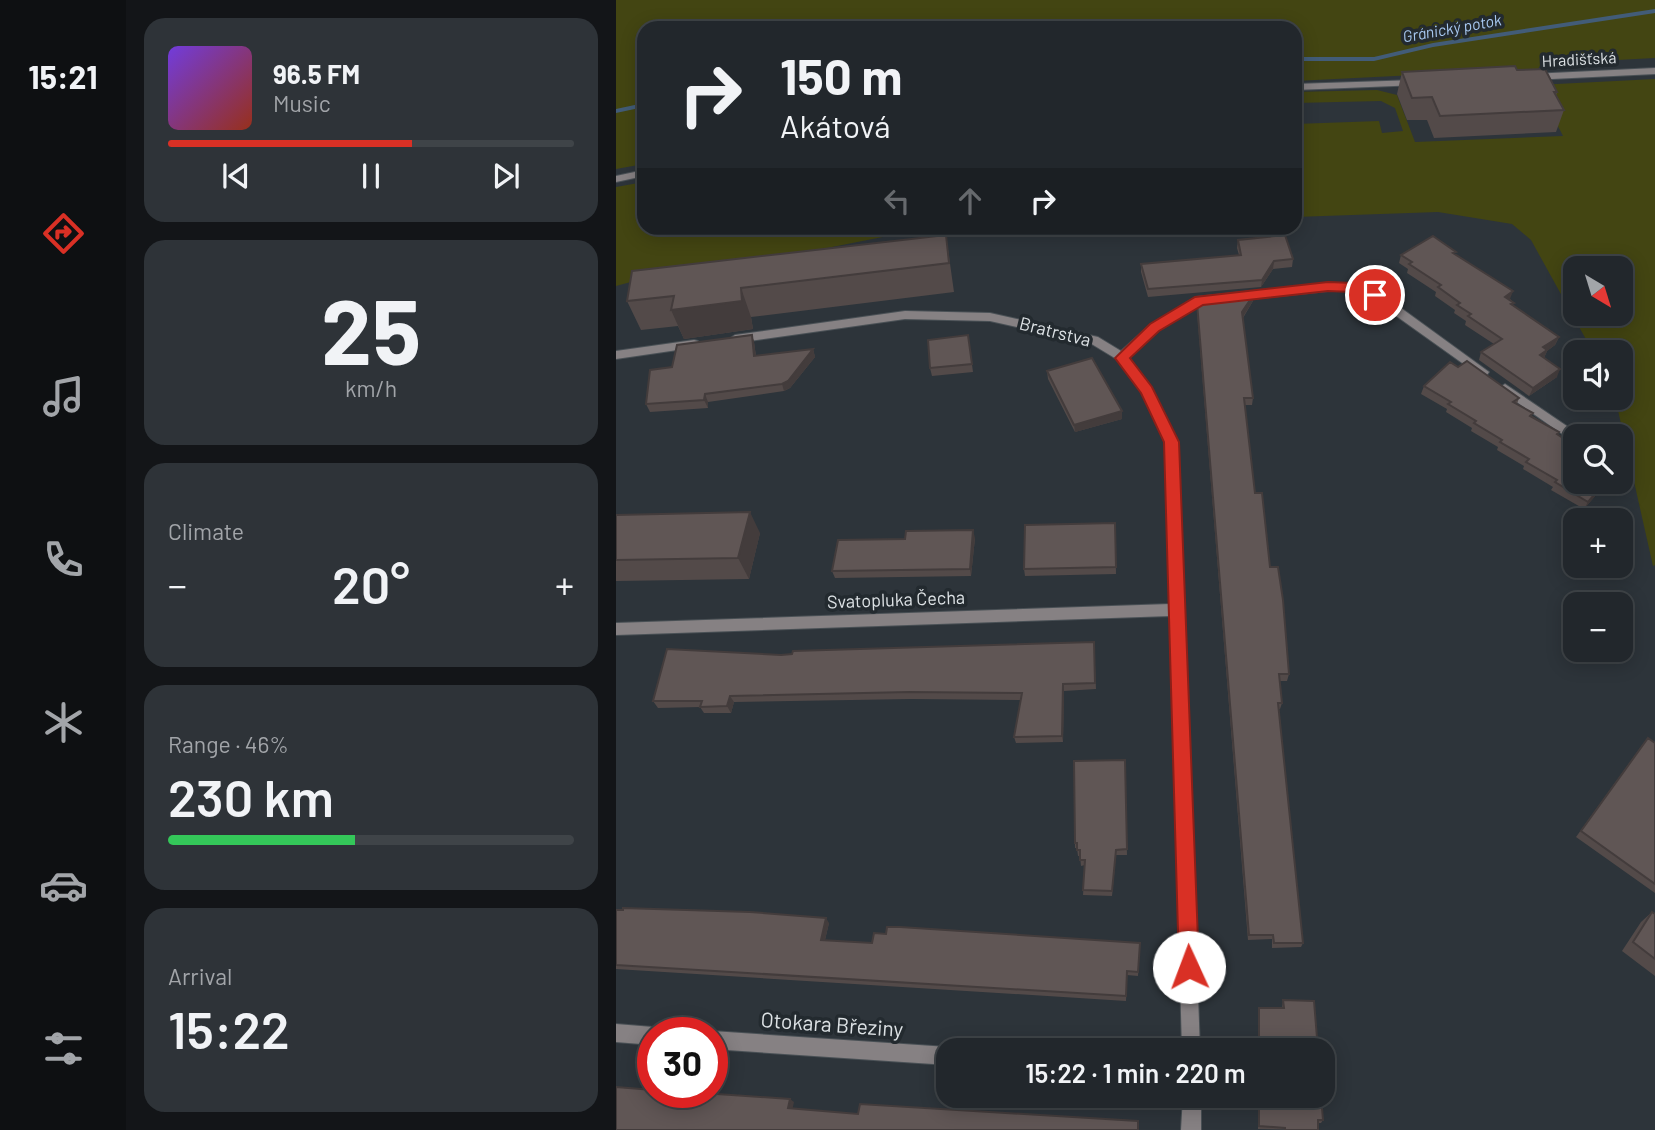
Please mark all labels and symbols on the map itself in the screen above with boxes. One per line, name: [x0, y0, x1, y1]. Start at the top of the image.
water label: Gránický potok: [1401, 9, 1503, 46]
street label: Hradišťská: [1541, 47, 1617, 70]
north arrow: [1563, 256, 1633, 326]
pin: [1345, 265, 1405, 325]
street label: Bratrstva: [1017, 312, 1093, 351]
street label: Svatopluka Čecha: [827, 586, 965, 612]
position arrow: [1152, 930, 1226, 1004]
street label: Otokara Březiny: [760, 1006, 905, 1041]
speed limit sign: 30: [637, 1017, 728, 1108]

